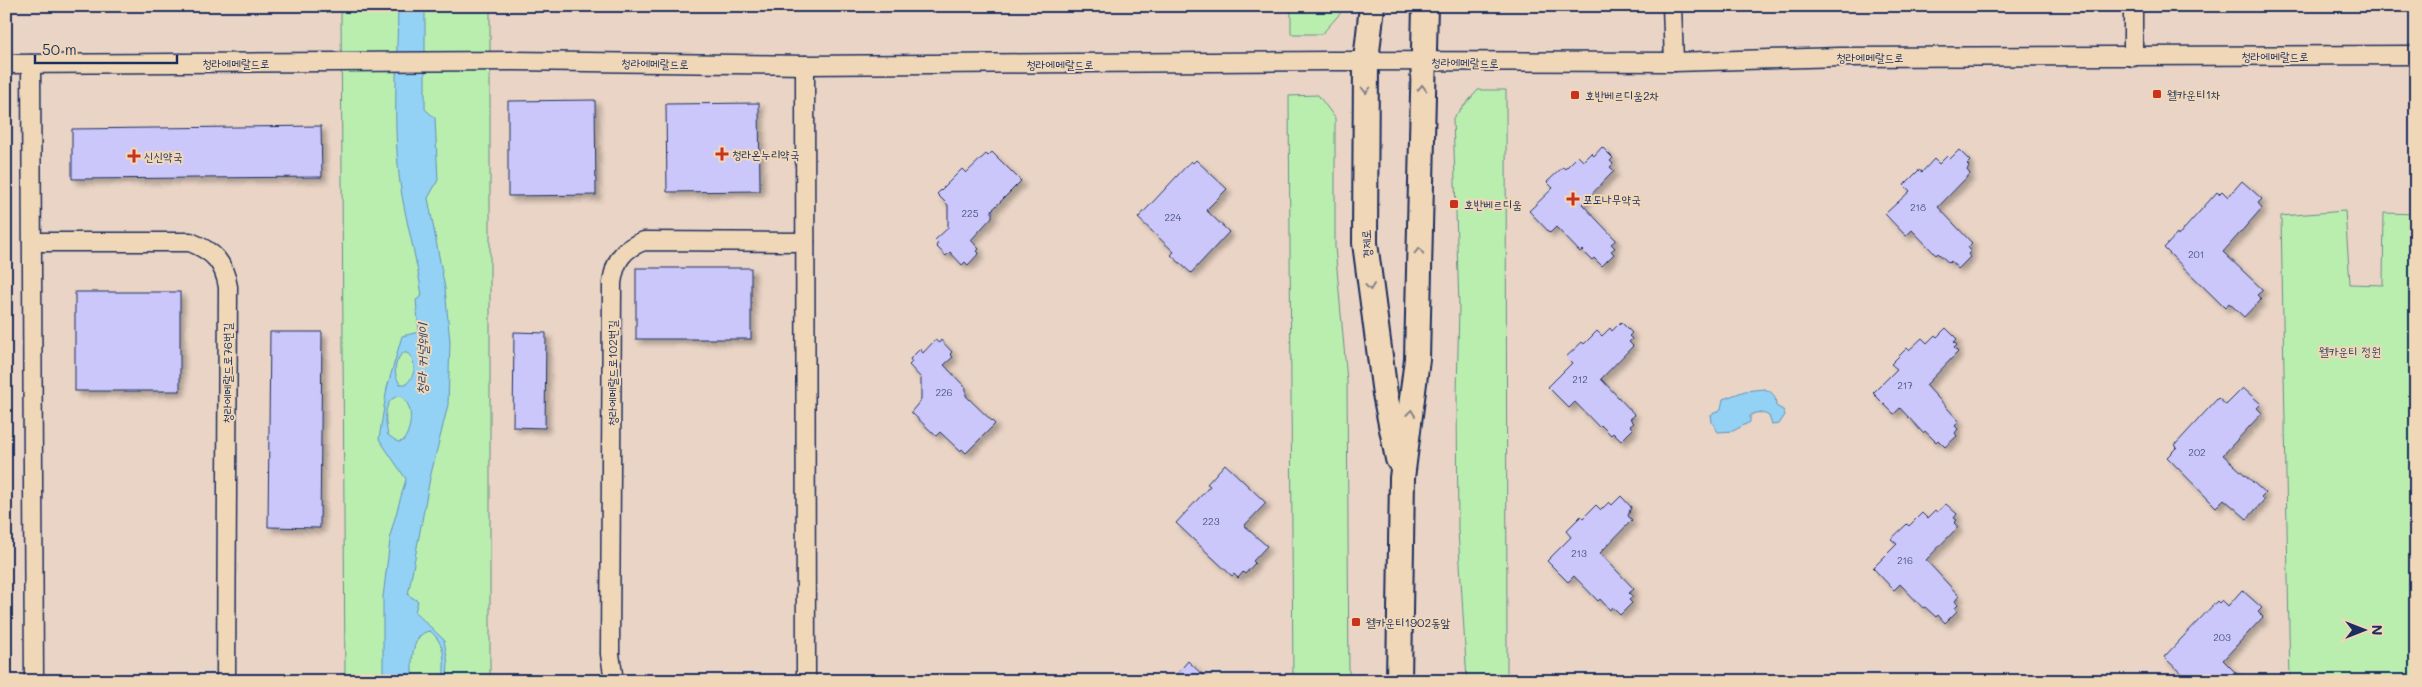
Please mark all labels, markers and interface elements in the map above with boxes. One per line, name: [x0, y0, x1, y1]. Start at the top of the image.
scale bar: [35, 32, 178, 64]
text: 50 m: [42, 39, 77, 59]
street label: 청라에메랄드로: [2241, 48, 2309, 64]
street label: 청라에메랄드로: [1836, 49, 1904, 65]
street label: 청라에메랄드로: [1431, 53, 1499, 71]
street label: 청라에메랄드로: [621, 54, 689, 72]
street label: 청라에메랄드로: [202, 55, 270, 71]
street label: 청라에메랄드로: [1026, 56, 1094, 72]
one-way arrow: [1417, 84, 1427, 92]
one-way arrow: [1361, 86, 1371, 94]
place label: 웰카운티1차: [2167, 86, 2221, 102]
place label: 호반베르디움2차: [1585, 87, 1659, 103]
marker: 웰카운티1차: [2151, 88, 2163, 100]
marker: 호반베르디움2차: [1569, 89, 1581, 101]
place label: 청라온누리약국: [732, 146, 800, 162]
place label: 신신약국: [144, 148, 183, 164]
marker: 청라온누리약국: [716, 148, 728, 160]
marker: 신신약국: [128, 150, 140, 162]
place label: 포도나무약국: [1583, 191, 1641, 207]
marker: 포도나무약국: [1567, 193, 1579, 205]
place label: 호반베르디움: [1464, 196, 1522, 212]
marker: 호반베르디움: [1448, 198, 1460, 210]
house number: 218: [1910, 200, 1926, 214]
house number: 225: [962, 206, 979, 220]
house number: 224: [1164, 210, 1182, 224]
street label: 경제로: [1357, 229, 1375, 259]
one-way arrow: [1414, 246, 1424, 254]
house number: 201: [2188, 247, 2204, 261]
one-way arrow: [1364, 283, 1375, 291]
street label: 청라에메랄드로102번길: [604, 319, 620, 426]
water label: 청라 커널웨이: [412, 321, 432, 395]
street label: 청라에메랄드로76번길: [219, 322, 235, 423]
park label: 웰카운티 정원: [2319, 343, 2381, 359]
house number: 212: [1572, 372, 1588, 386]
house number: 217: [1897, 378, 1913, 392]
house number: 226: [935, 385, 953, 399]
one-way arrow: [1405, 408, 1416, 416]
house number: 202: [2188, 445, 2206, 459]
house number: 223: [1203, 514, 1220, 528]
house number: 213: [1571, 546, 1587, 560]
house number: 216: [1897, 553, 1913, 567]
north arrow: [2340, 604, 2390, 654]
place label: 웰카운티1902동앞: [1366, 614, 1451, 630]
marker: 웰카운티1902동앞: [1350, 616, 1362, 628]
text: N: [2368, 625, 2387, 635]
house number: 203: [2213, 630, 2231, 644]

